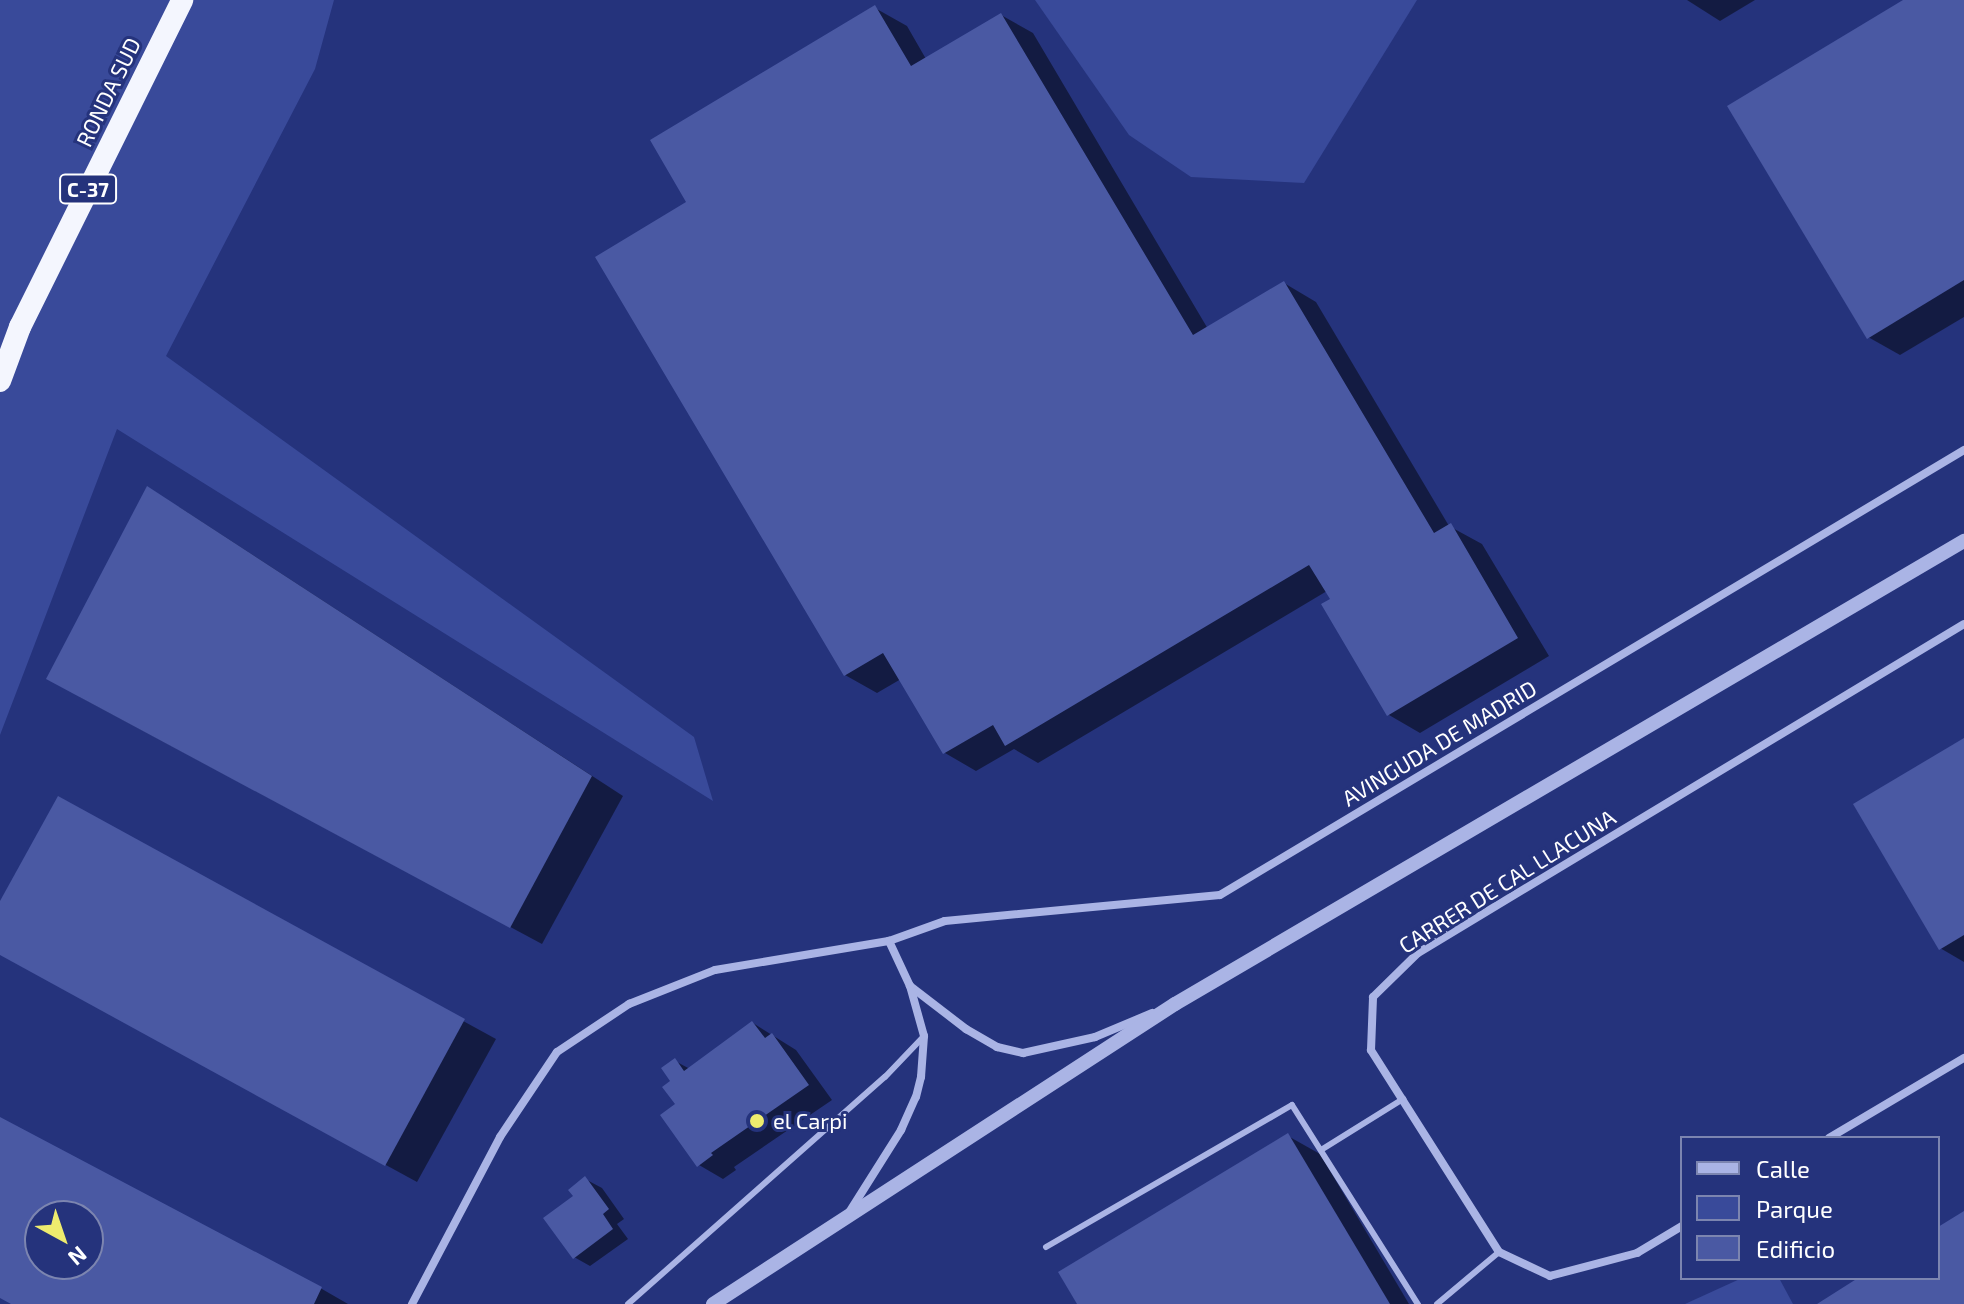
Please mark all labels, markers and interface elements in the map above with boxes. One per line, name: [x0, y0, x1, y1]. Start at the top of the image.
street label: RONDA SUD: [70, 33, 146, 151]
road number: C-37: [58, 173, 118, 205]
street label: AVINGUDA DE MADRID: [1337, 674, 1541, 812]
street label: CARRER DE CAL LLACUNA: [1394, 803, 1620, 959]
place label: el Carpi: [773, 1108, 848, 1134]
marker: el Carpi: [748, 1112, 766, 1130]
legend: [1680, 1136, 1940, 1280]
text: Calle: [1756, 1154, 1810, 1183]
text: Parque: [1756, 1194, 1833, 1223]
north arrow: [24, 1200, 104, 1280]
text: Edificio: [1756, 1234, 1835, 1263]
text: N: [64, 1242, 93, 1272]

